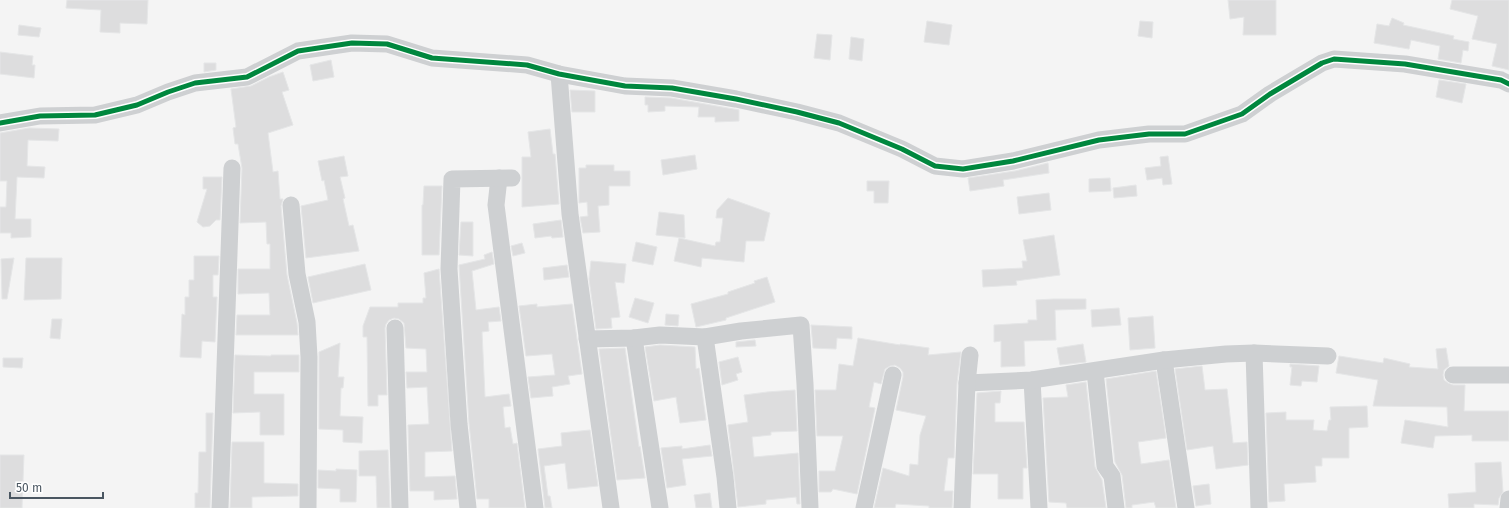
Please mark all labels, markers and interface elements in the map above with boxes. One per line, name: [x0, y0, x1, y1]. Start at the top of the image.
scale bar: [10, 474, 103, 500]
text: 50 m: [16, 481, 42, 495]

